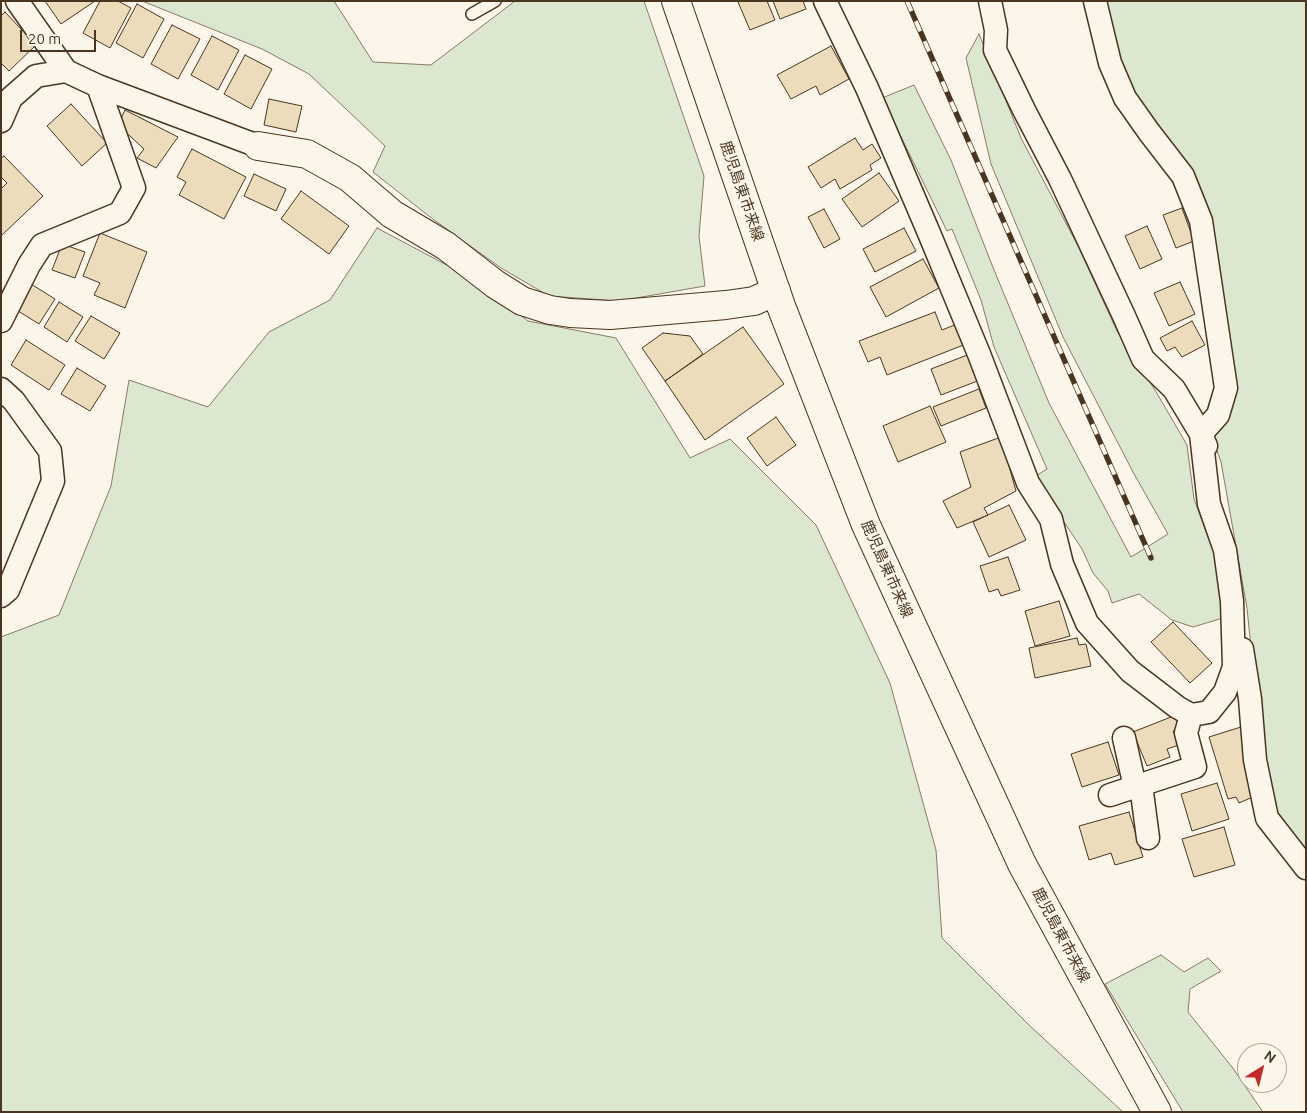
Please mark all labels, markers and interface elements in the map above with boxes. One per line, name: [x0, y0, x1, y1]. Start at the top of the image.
scale bar: [22, 20, 99, 52]
text: 20 m: [28, 30, 61, 47]
street label: 鹿児島東市来線: [716, 138, 768, 244]
street label: 鹿児島東市来線: [857, 517, 917, 621]
street label: 鹿児島東市来線: [1028, 884, 1094, 986]
north arrow: [1237, 1043, 1287, 1093]
text: N: [1261, 1047, 1279, 1066]

